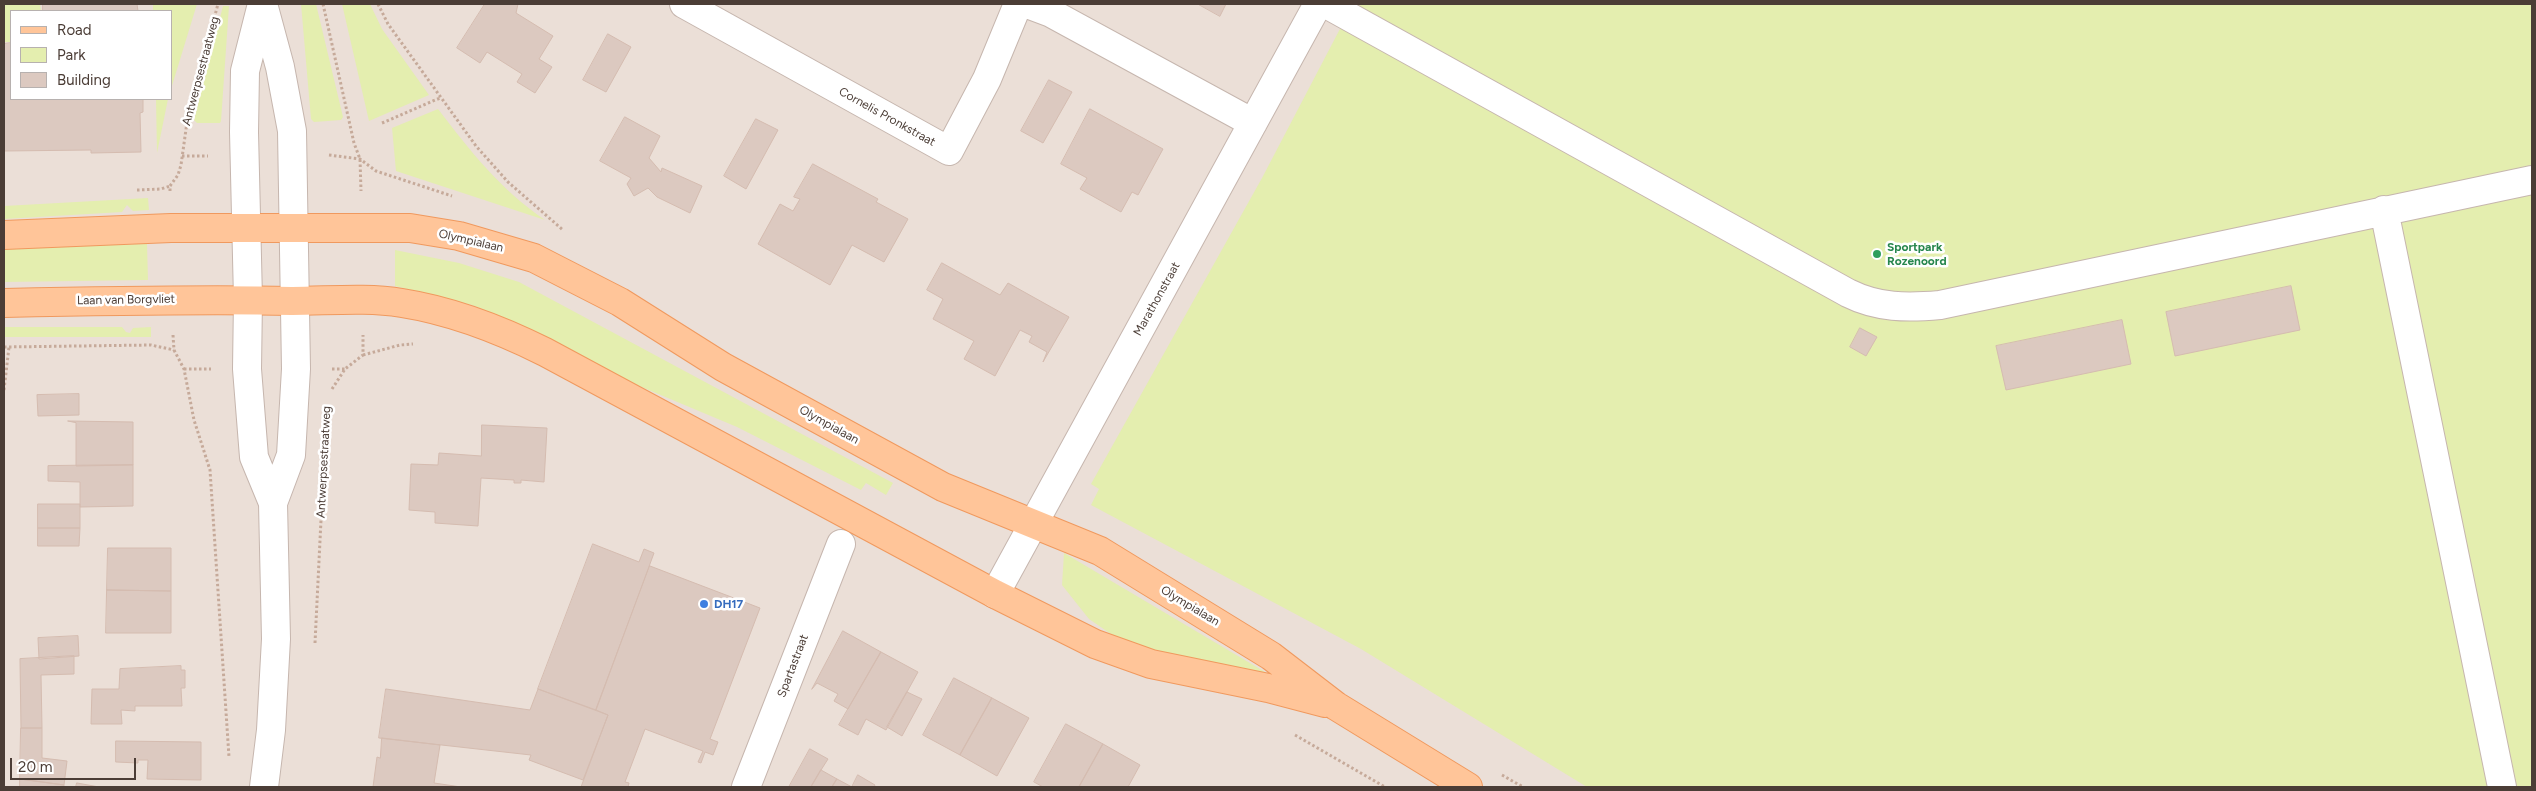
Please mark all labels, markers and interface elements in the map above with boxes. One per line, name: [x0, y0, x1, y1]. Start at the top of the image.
legend: [10, 10, 172, 100]
street label: Antwerpsestraatweg: [180, 15, 222, 127]
text: Road: [57, 21, 92, 39]
text: Park: [57, 46, 86, 64]
text: Building: [57, 71, 111, 89]
street label: Cornelis Pronkstraat: [836, 84, 938, 150]
street label: Olympialaan: [437, 227, 505, 255]
place label: Sportpark Rozenoord: [1887, 240, 1947, 268]
marker: Sportpark Rozenoord: [1871, 248, 1883, 260]
street label: Marathonstraat: [1131, 260, 1183, 338]
street label: Laan van Borgvliet: [77, 292, 175, 308]
street label: Olympialaan: [797, 403, 861, 447]
street label: Antwerpsestraatweg: [314, 406, 334, 518]
street label: Olympialaan: [1158, 583, 1222, 629]
place label: DH17: [714, 597, 743, 611]
marker: DH17: [698, 598, 710, 610]
street label: Spartastraat: [774, 633, 812, 699]
scale bar: [12, 748, 139, 780]
text: 20 m: [18, 758, 52, 776]

